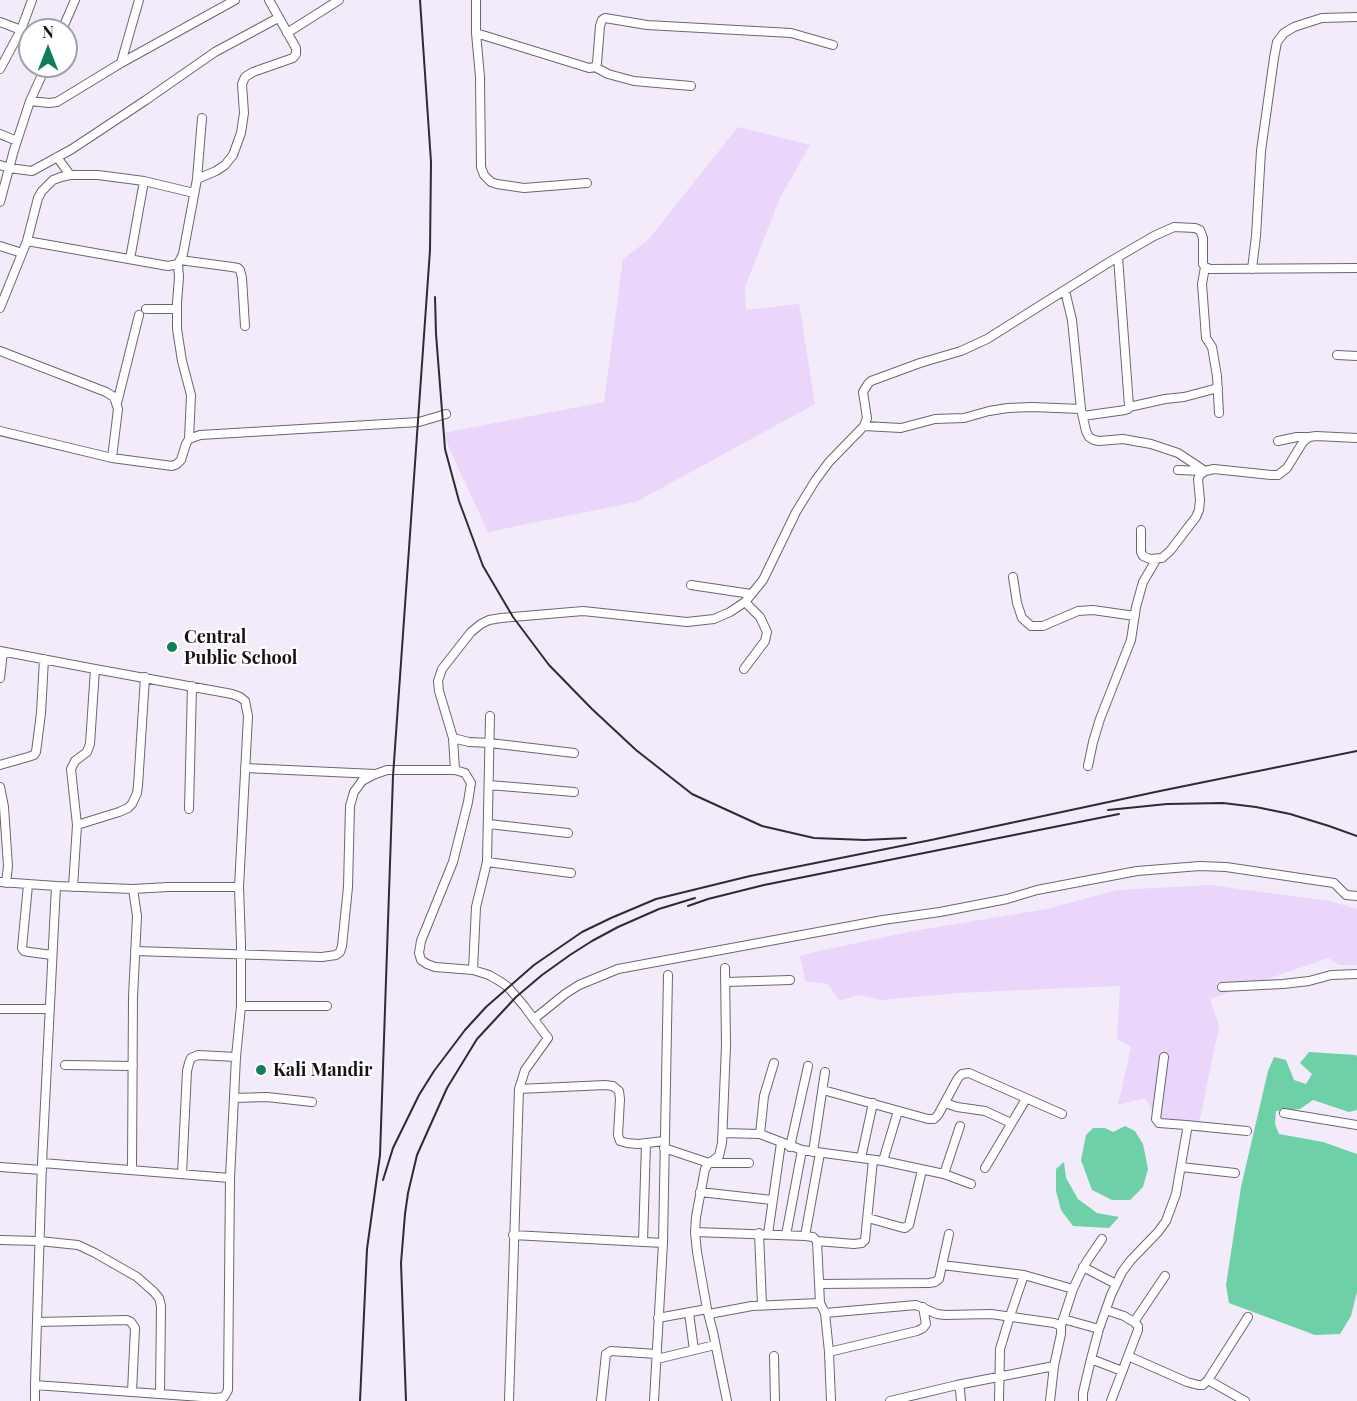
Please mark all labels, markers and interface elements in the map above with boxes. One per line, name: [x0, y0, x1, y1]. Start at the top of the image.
north arrow: [18, 18, 78, 78]
text: N: [42, 21, 54, 42]
place label: Central Public School: [184, 626, 297, 668]
marker: Central Public School: [165, 640, 179, 654]
place label: Kali Mandir: [273, 1059, 372, 1081]
marker: Kali Mandir: [254, 1063, 268, 1077]

